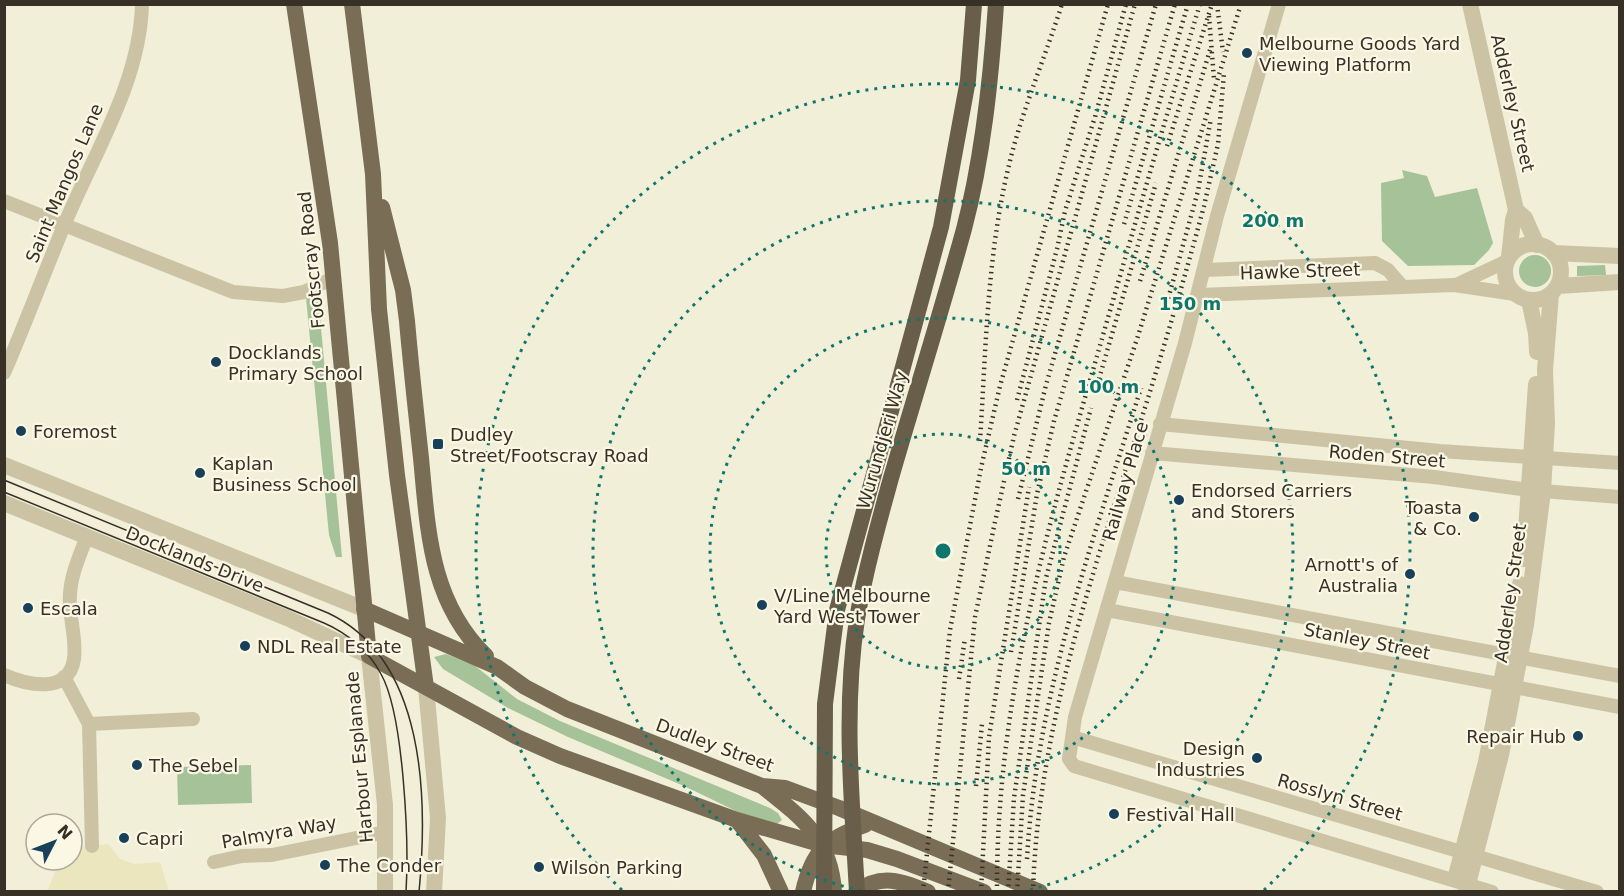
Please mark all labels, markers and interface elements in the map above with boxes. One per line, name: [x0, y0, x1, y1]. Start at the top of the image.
street label: Adderley Street: [1487, 32, 1539, 174]
place label: Melbourne Goods Yard Viewing Platform: [1259, 33, 1460, 75]
marker: Melbourne Goods Yard Viewing Platform: [1240, 46, 1254, 60]
street label: Saint Mangos Lane: [21, 100, 107, 266]
street label: Footscray Road: [293, 190, 329, 330]
text: 200 m: [1242, 210, 1304, 231]
street label: Hawke Street: [1239, 258, 1361, 284]
text: 150 m: [1159, 293, 1221, 314]
place label: Docklands Primary School: [228, 342, 363, 384]
marker: Docklands Primary School: [209, 355, 223, 369]
street label: Wurundjeri Way: [852, 368, 912, 511]
text: 100 m: [1077, 376, 1139, 397]
street label: Railway Place: [1098, 419, 1152, 543]
place label: Foremost: [33, 421, 117, 442]
marker: Foremost: [14, 424, 28, 438]
place label: Dudley Street/Footscray Road: [450, 424, 649, 466]
marker: Dudley Street/Footscray Road: [431, 437, 445, 451]
street label: Roden Street: [1328, 440, 1446, 472]
place label: Kaplan Business School: [212, 453, 357, 495]
text: 50 m: [1001, 458, 1051, 479]
marker: Kaplan Business School: [193, 466, 207, 480]
place label: Endorsed Carriers and Storers: [1191, 480, 1352, 522]
marker: Endorsed Carriers and Storers: [1172, 493, 1186, 507]
place label: Toasta & Co.: [1404, 497, 1462, 539]
marker: Toasta & Co.: [1467, 510, 1481, 524]
street label: Docklands Drive: [123, 522, 267, 596]
street label: Adderley Street: [1490, 522, 1530, 664]
centre of rings: [933, 541, 953, 561]
place label: Arnott's of Australia: [1305, 554, 1399, 596]
marker: Arnott's of Australia: [1403, 567, 1417, 581]
place label: V/Line Melbourne Yard West Tower: [773, 585, 931, 627]
place label: Escala: [40, 598, 98, 619]
marker: V/Line Melbourne Yard West Tower: [755, 598, 769, 612]
marker: Escala: [21, 601, 35, 615]
street label: Stanley Street: [1302, 618, 1432, 664]
place label: NDL Real Estate: [257, 636, 402, 657]
marker: NDL Real Estate: [238, 639, 252, 653]
street label: Harbour Esplanade: [341, 670, 377, 844]
street label: Dudley Street: [653, 714, 777, 776]
place label: Repair Hub: [1466, 726, 1566, 747]
marker: Repair Hub: [1571, 729, 1585, 743]
place label: Design Industries: [1156, 738, 1245, 780]
marker: Design Industries: [1250, 751, 1264, 765]
place label: The Sebel: [148, 755, 238, 776]
marker: The Sebel: [130, 758, 144, 772]
street label: Rosslyn Street: [1275, 769, 1405, 825]
place label: Festival Hall: [1126, 804, 1235, 825]
marker: Festival Hall: [1107, 807, 1121, 821]
street label: Palmyra Way: [220, 811, 339, 852]
north arrow: [24, 812, 84, 872]
text: N: [53, 821, 76, 844]
place label: Capri: [136, 828, 183, 849]
marker: Capri: [117, 831, 131, 845]
place label: The Conder: [336, 855, 442, 876]
place label: Wilson Parking: [551, 857, 683, 878]
marker: The Conder: [318, 858, 332, 872]
marker: Wilson Parking: [532, 860, 546, 874]

